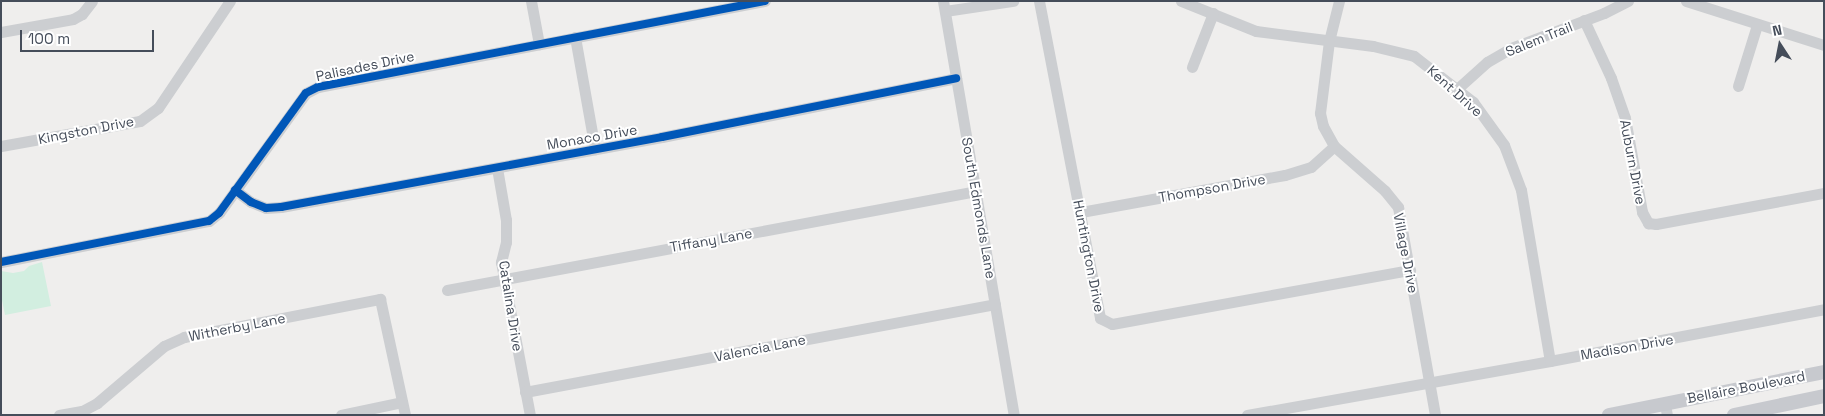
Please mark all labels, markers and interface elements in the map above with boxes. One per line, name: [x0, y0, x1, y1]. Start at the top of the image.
street label: Salem Trail: [1503, 18, 1575, 60]
scale bar: [22, 20, 156, 52]
north arrow: [1755, 20, 1805, 70]
text: N: [1771, 21, 1783, 40]
text: 100 m: [28, 29, 70, 48]
street label: Palisades Drive: [314, 47, 416, 85]
street label: Kent Drive: [1424, 62, 1486, 120]
street label: Kingston Drive: [37, 112, 135, 148]
street label: Auburn Drive: [1617, 118, 1649, 206]
street label: Monaco Drive: [546, 121, 638, 153]
street label: South Edmonds Lane: [958, 136, 1000, 280]
street label: Thompson Drive: [1157, 170, 1267, 206]
street label: Huntington Drive: [1070, 198, 1108, 314]
street label: Village Drive: [1390, 212, 1422, 294]
street label: Tiffany Lane: [669, 224, 753, 256]
street label: Catalina Drive: [496, 259, 526, 353]
street label: Witherby Lane: [187, 309, 287, 345]
street label: Valencia Lane: [713, 331, 807, 365]
street label: Madison Drive: [1579, 331, 1675, 363]
street label: Bellaire Boulevard: [1685, 367, 1807, 407]

